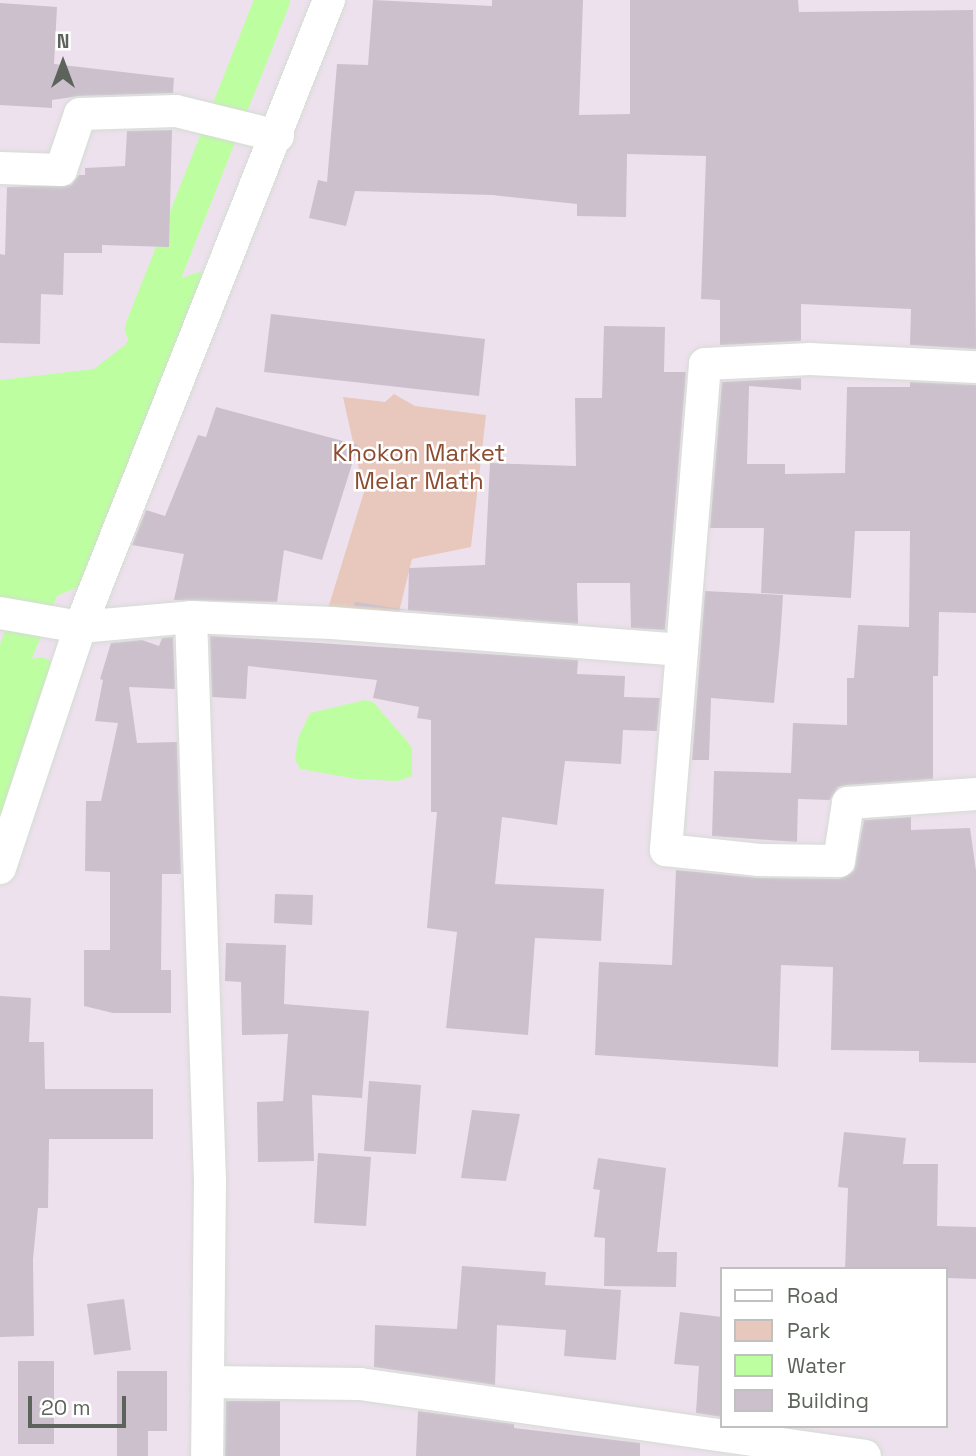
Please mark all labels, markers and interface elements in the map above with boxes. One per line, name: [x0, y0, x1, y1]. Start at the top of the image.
north arrow: [28, 28, 98, 98]
text: N: [57, 29, 69, 54]
park label: Khokon Market Melar Math: [333, 439, 505, 495]
legend: [720, 1267, 948, 1428]
text: Road: [787, 1282, 839, 1309]
text: Park: [787, 1317, 831, 1344]
text: Water: [787, 1352, 846, 1379]
scale bar: [32, 1382, 130, 1426]
text: Building: [787, 1387, 869, 1414]
text: 20 m: [41, 1394, 91, 1421]

